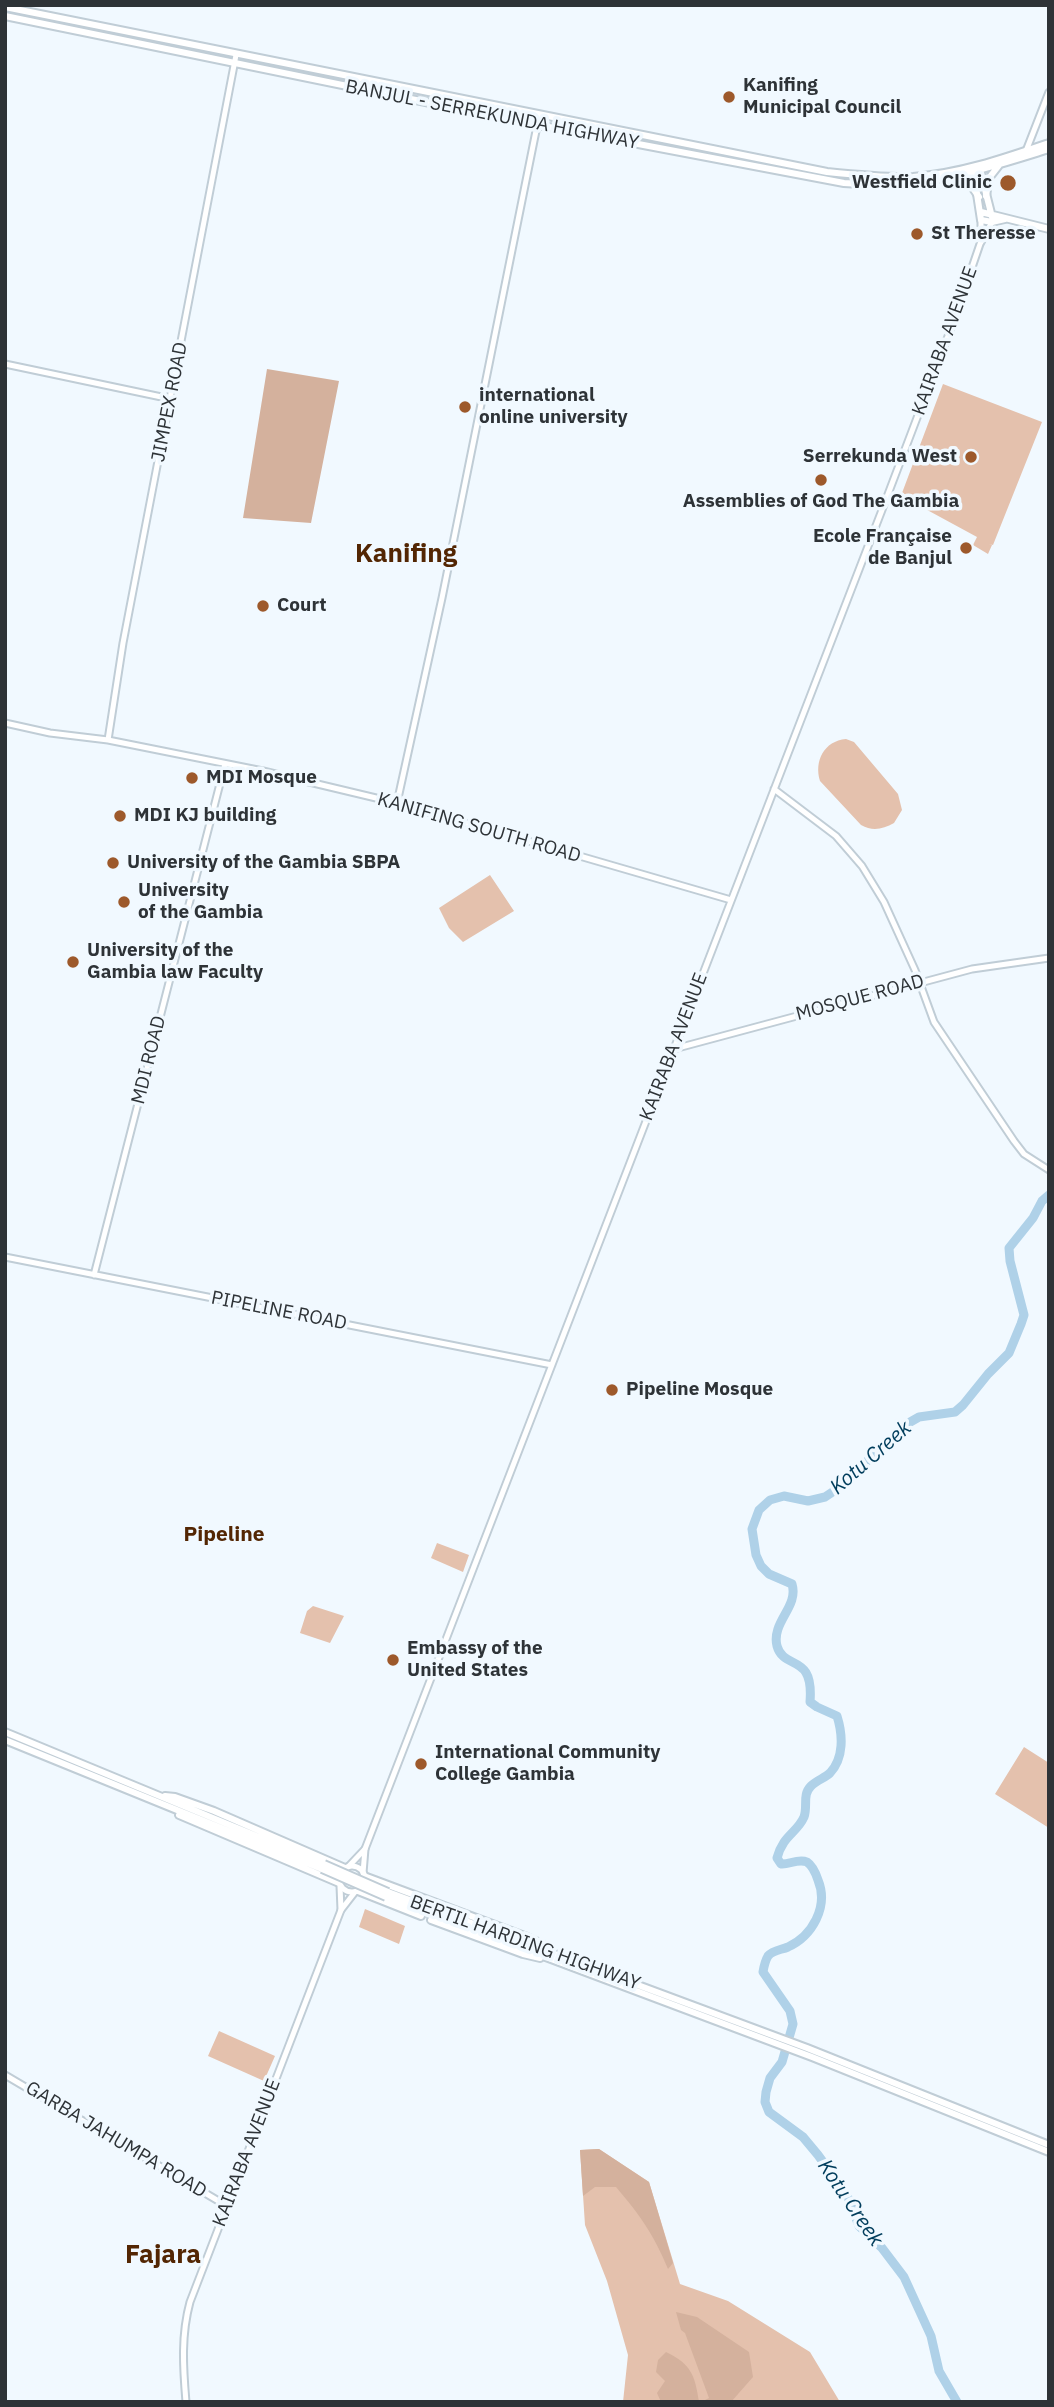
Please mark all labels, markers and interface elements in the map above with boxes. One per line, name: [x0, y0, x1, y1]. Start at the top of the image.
street label: BANJUL - SERREKUNDA HIGHWAY: [343, 75, 641, 155]
place label: Kanifing Municipal Council: [743, 75, 901, 119]
marker: Kanifing Municipal Council: [721, 89, 737, 105]
place label: Westfield Clinic: [852, 172, 992, 194]
marker: Westfield Clinic: [998, 173, 1018, 193]
place label: St Theresse: [931, 223, 1036, 245]
marker: St Theresse: [909, 226, 925, 242]
street label: KAIRABA AVENUE: [908, 264, 982, 418]
street label: JIMPEX ROAD: [147, 340, 193, 464]
place label: international online university: [479, 385, 628, 429]
marker: international online university: [457, 399, 473, 415]
place label: Serrekunda West: [803, 446, 957, 468]
marker: Serrekunda West: [963, 449, 979, 465]
marker: Assemblies of God The Gambia: [813, 472, 829, 488]
place label: Assemblies of God The Gambia: [683, 491, 959, 513]
place label: Ecole Française de Banjul: [813, 526, 952, 570]
district label: Kanifing: [355, 538, 457, 570]
marker: Ecole Française de Banjul: [958, 540, 974, 556]
place label: Court: [277, 595, 326, 617]
marker: Court: [255, 598, 271, 614]
place label: MDI Mosque: [206, 767, 317, 789]
marker: MDI Mosque: [184, 770, 200, 786]
street label: KANIFING SOUTH ROAD: [375, 788, 583, 868]
place label: MDI KJ building: [134, 805, 276, 827]
marker: MDI KJ building: [112, 808, 128, 824]
place label: University of the Gambia SBPA: [127, 852, 400, 874]
marker: University of the Gambia SBPA: [105, 855, 121, 871]
place label: University of the Gambia: [138, 880, 263, 924]
marker: University of the Gambia: [116, 894, 132, 910]
place label: University of the Gambia law Faculty: [87, 940, 263, 984]
marker: University of the Gambia law Faculty: [65, 954, 81, 970]
street label: KAIRABA AVENUE: [635, 970, 713, 1124]
street label: MOSQUE ROAD: [793, 970, 927, 1026]
street label: MDI ROAD: [127, 1013, 171, 1107]
street label: PIPELINE ROAD: [209, 1287, 349, 1335]
place label: Pipeline Mosque: [626, 1379, 773, 1401]
marker: Pipeline Mosque: [604, 1382, 620, 1398]
water label: Kotu Creek: [825, 1416, 917, 1500]
district label: Pipeline: [183, 1522, 265, 1548]
place label: Embassy of the United States: [407, 1638, 543, 1682]
marker: Embassy of the United States: [385, 1652, 401, 1668]
place label: International Community College Gambia: [435, 1742, 660, 1786]
marker: International Community College Gambia: [413, 1756, 429, 1772]
street label: BERTIL HARDING HIGHWAY: [407, 1891, 643, 1995]
street label: KAIRABA AVENUE: [208, 2076, 286, 2230]
street label: GARBA JAHUMPA ROAD: [21, 2077, 211, 2203]
water label: Kotu Creek: [812, 2155, 888, 2251]
district label: Fajara: [125, 2239, 201, 2271]

